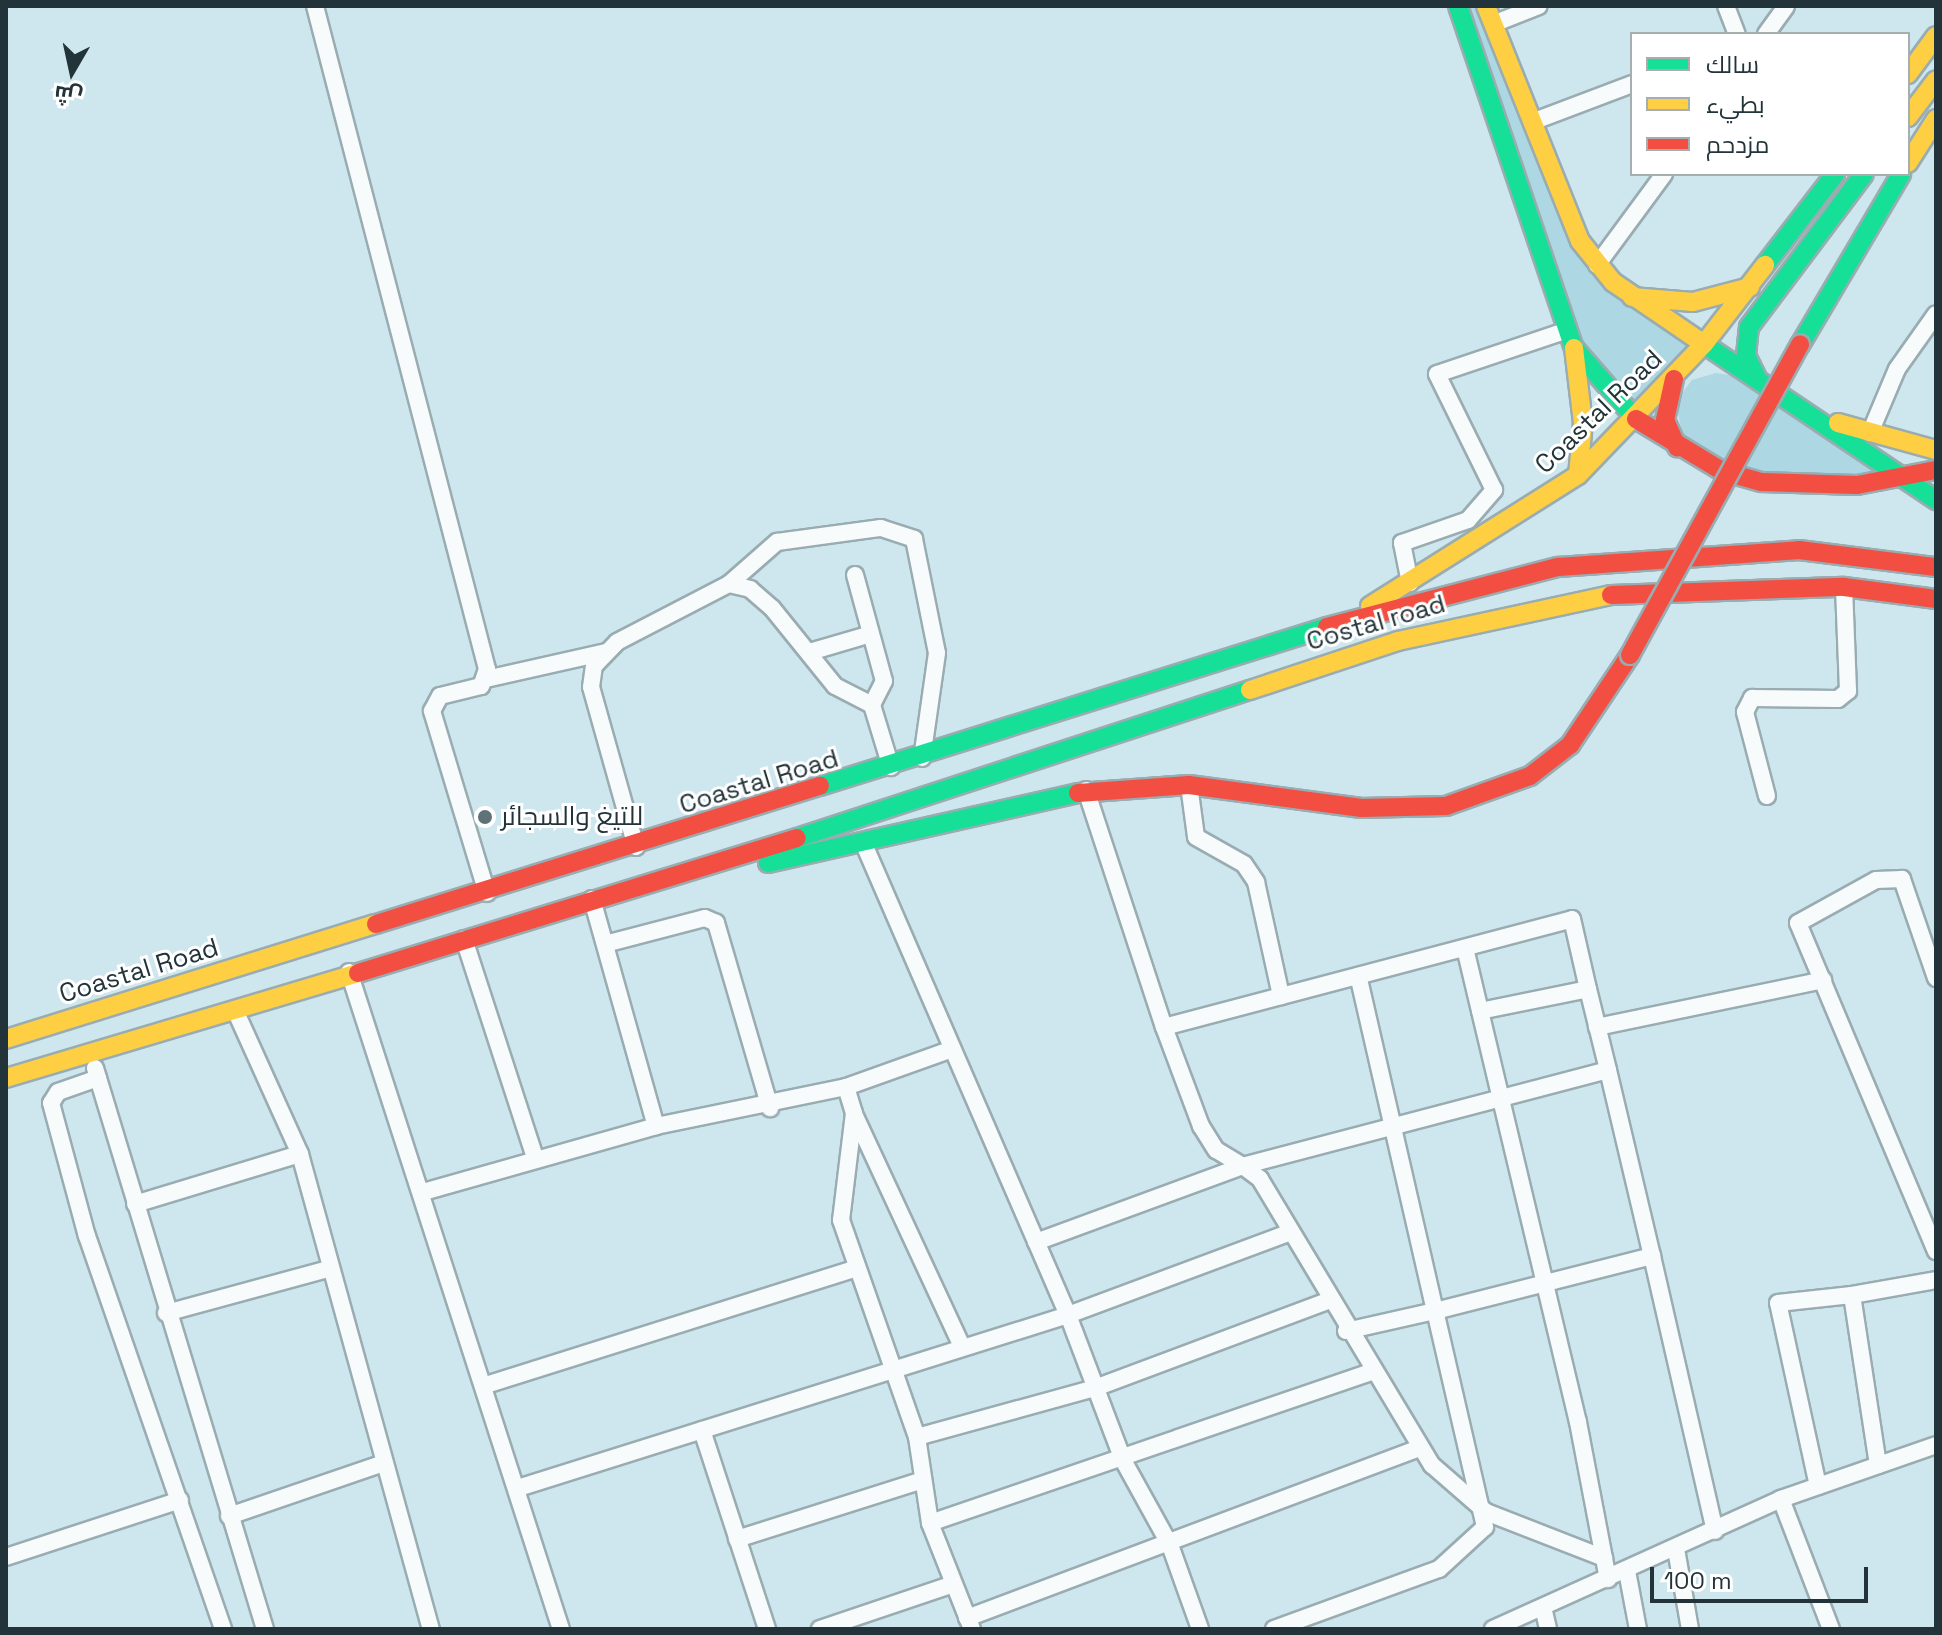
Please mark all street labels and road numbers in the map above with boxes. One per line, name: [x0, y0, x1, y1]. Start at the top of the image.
street label: Coastal Road: [1529, 344, 1669, 480]
street label: Costal road: [1303, 588, 1449, 658]
street label: Coastal Road: [676, 743, 842, 821]
street label: Coastal Road: [56, 932, 222, 1010]

